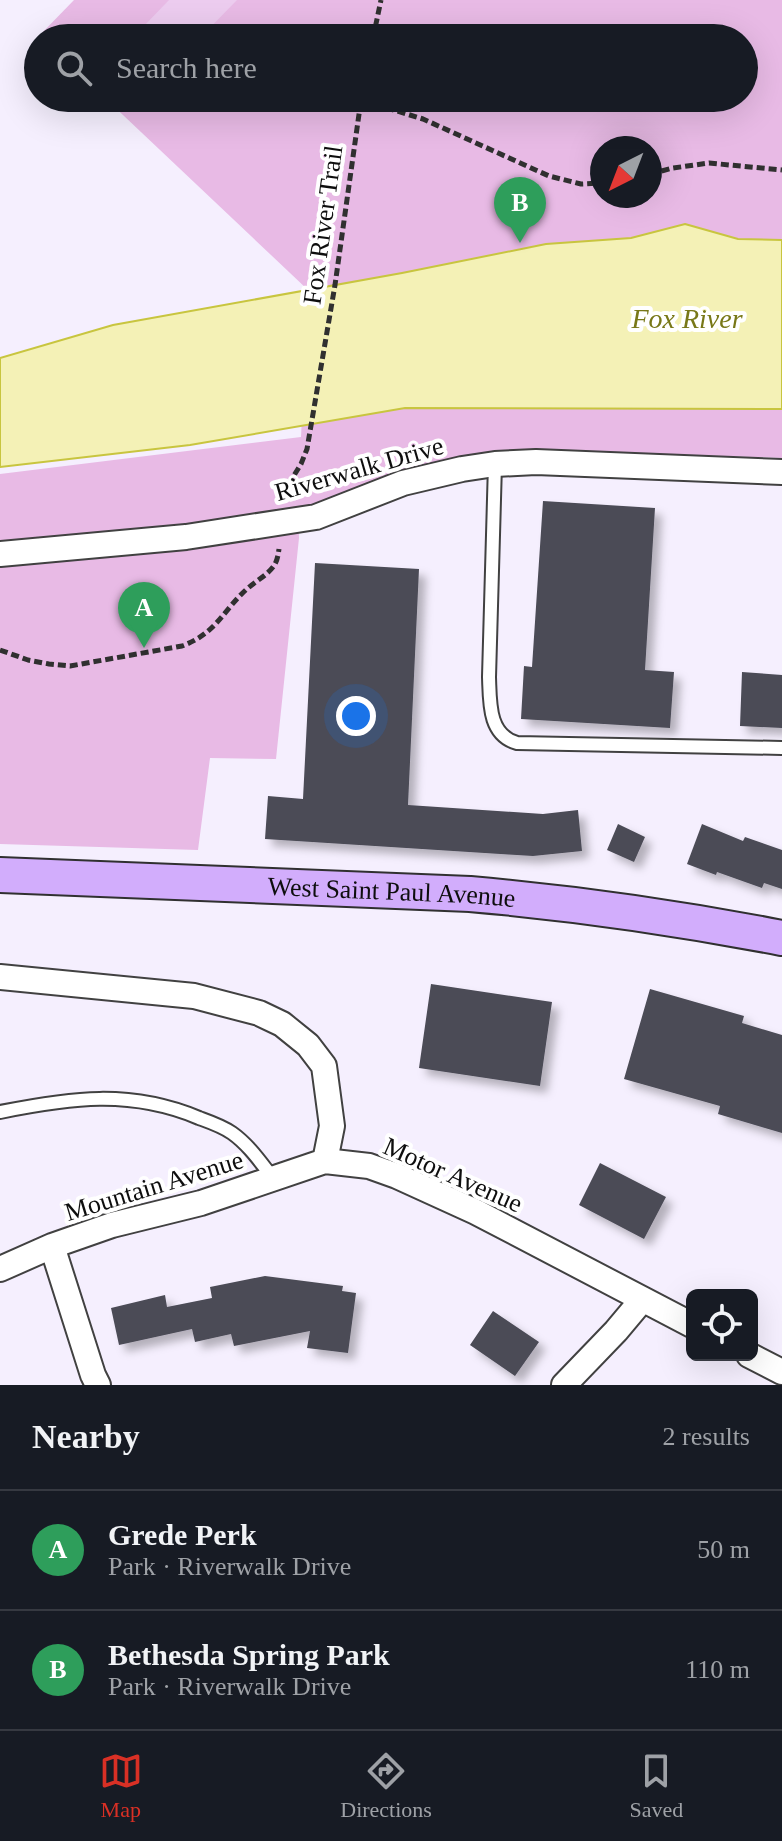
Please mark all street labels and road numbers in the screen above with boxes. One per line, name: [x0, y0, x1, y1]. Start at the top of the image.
street label: Fox River Trail: [297, 144, 349, 306]
street label: Riverwalk Drive: [271, 431, 447, 507]
street label: West Saint Paul Avenue: [267, 871, 517, 913]
street label: Motor Avenue: [379, 1131, 527, 1219]
street label: Mountain Avenue: [61, 1145, 247, 1227]

